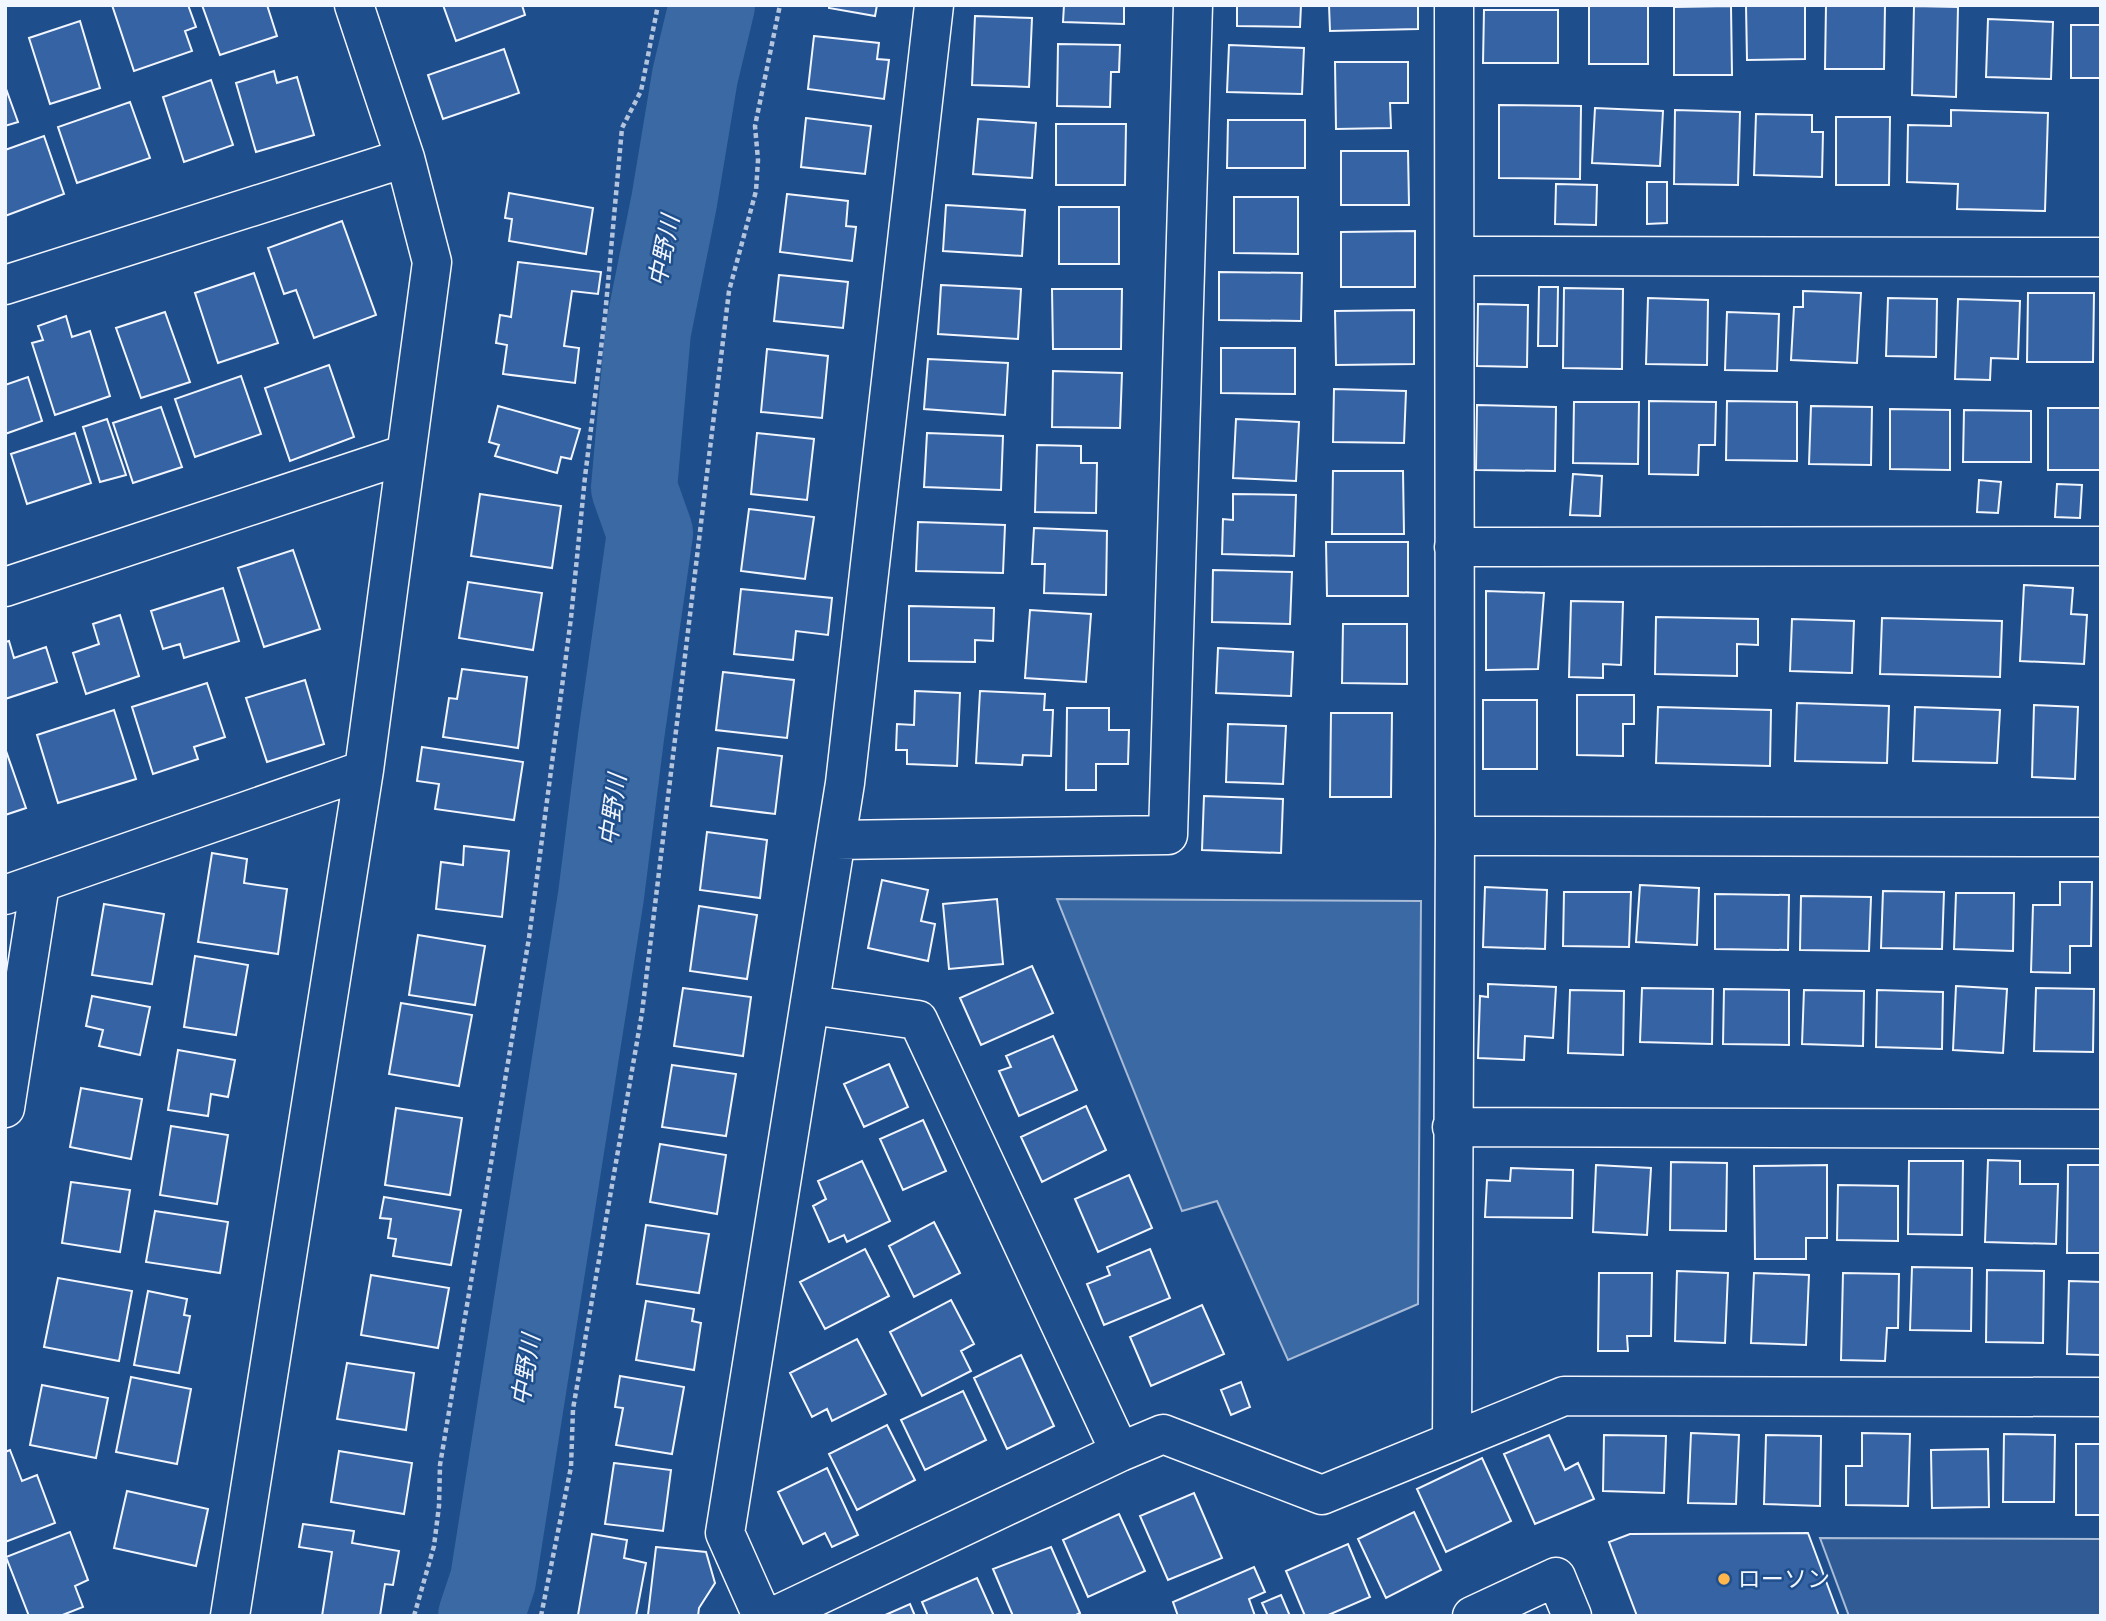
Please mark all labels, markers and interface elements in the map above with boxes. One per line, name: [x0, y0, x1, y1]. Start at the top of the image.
water label: 中野川: [644, 210, 688, 290]
water label: 中野川: [595, 770, 635, 848]
water label: 中野川: [508, 1329, 549, 1408]
place label: ローソン: [1738, 1567, 1830, 1596]
marker: ローソン: [1716, 1571, 1732, 1587]

